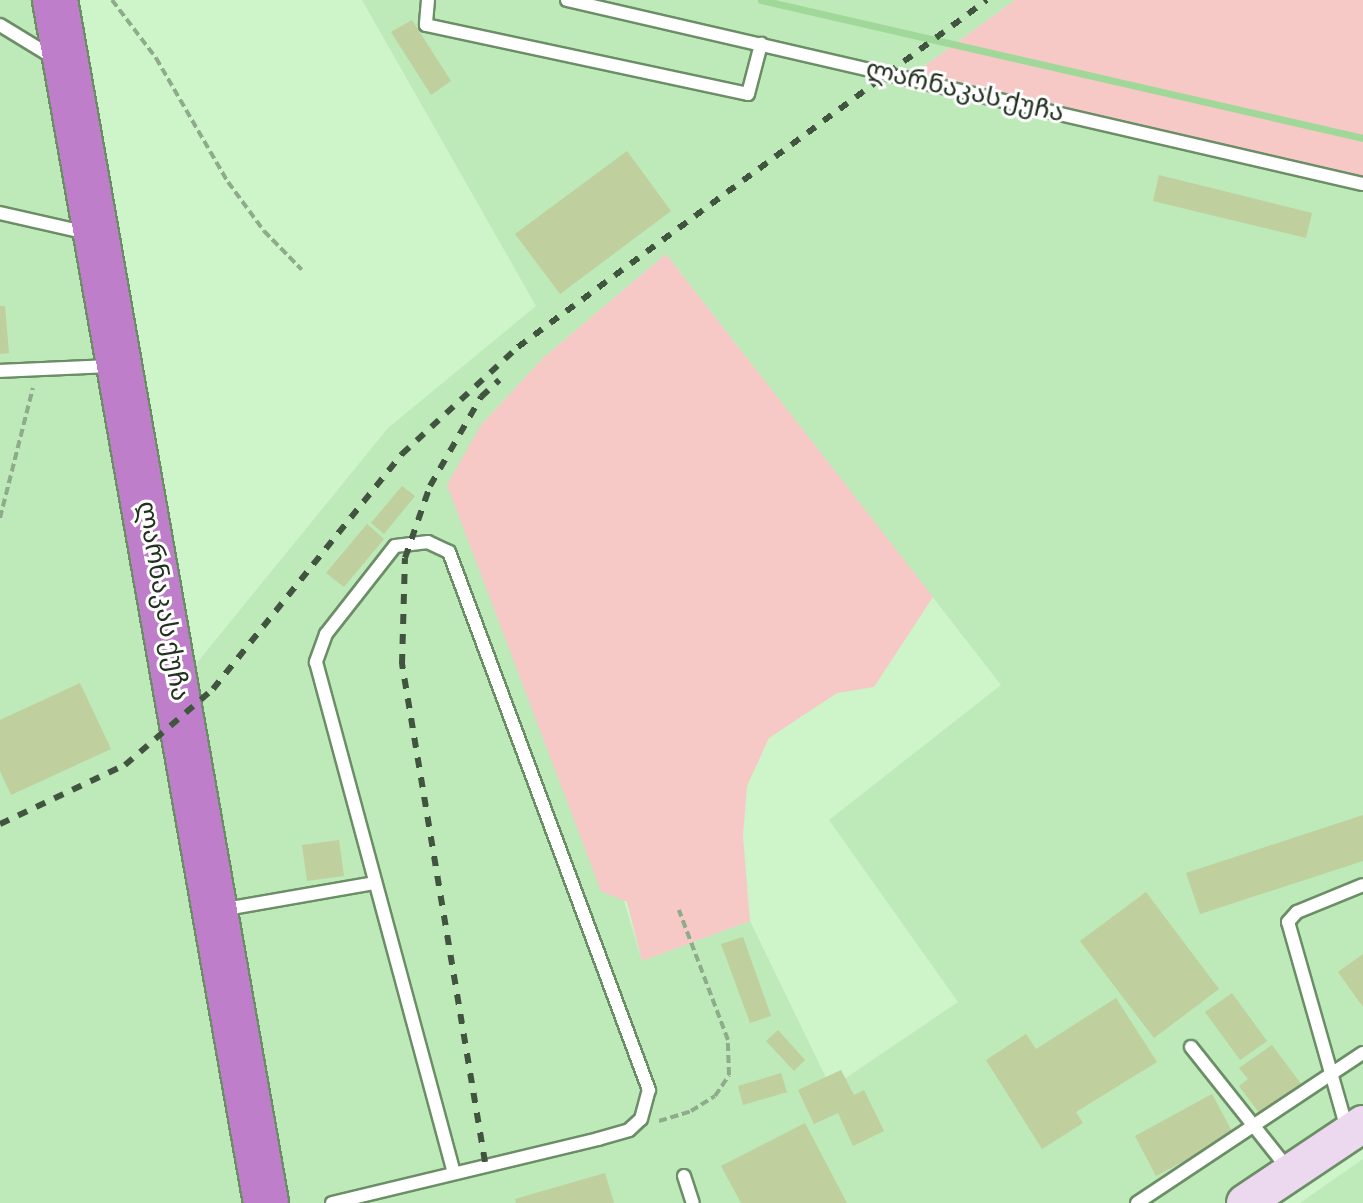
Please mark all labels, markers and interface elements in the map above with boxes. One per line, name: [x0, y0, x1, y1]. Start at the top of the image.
street label: ლარნაკას ქუჩა: [863, 53, 1067, 129]
street label: ლარნაკას ქუჩა: [130, 499, 196, 703]

